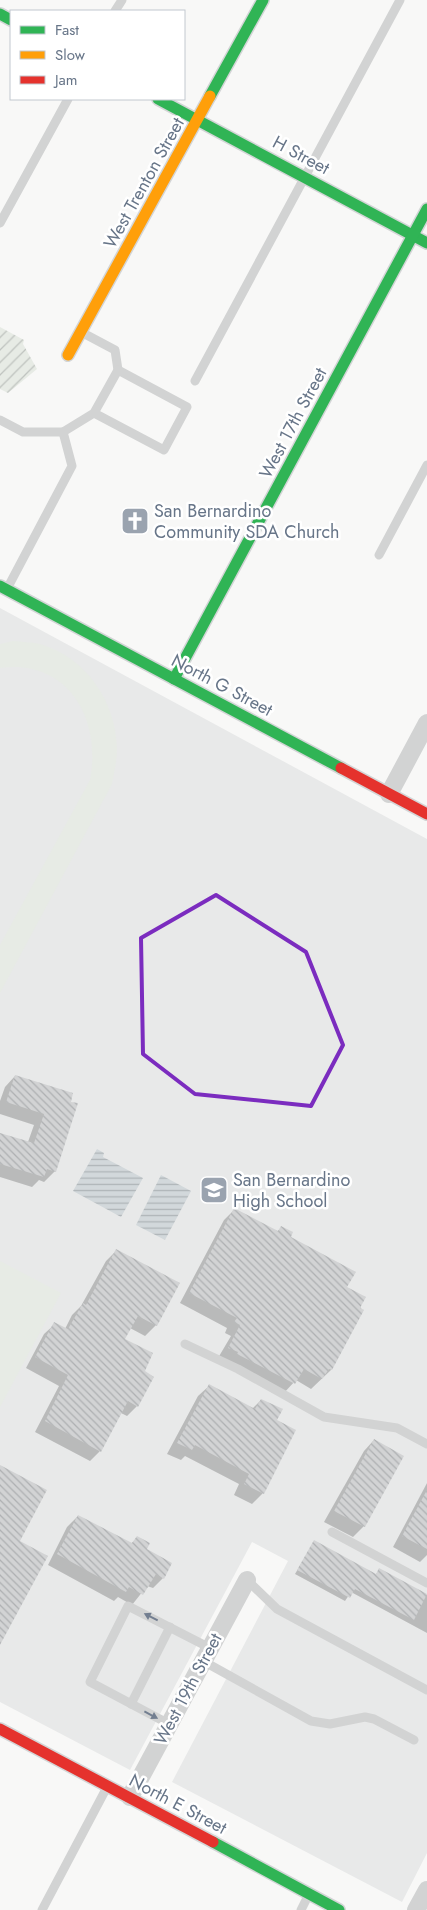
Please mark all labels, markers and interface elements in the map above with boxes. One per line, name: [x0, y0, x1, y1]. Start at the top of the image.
legend: [10, 10, 185, 100]
text: Fast: [55, 19, 79, 41]
text: Slow: [55, 44, 86, 66]
text: Jam: [53, 69, 78, 91]
street label: West Trenton Street: [97, 112, 191, 253]
street label: H Street: [268, 129, 335, 181]
street label: West 17th Street: [253, 362, 334, 483]
place label: San Bernardino Community SDA Church: [154, 498, 340, 545]
church icon: San Bernardino Community SDA Church: [120, 506, 150, 536]
street label: North G Street: [167, 647, 278, 723]
place label: San Bernardino High School: [233, 1167, 351, 1214]
school or university icon: San Bernardino High School: [199, 1175, 229, 1205]
one-way arrow: [144, 1613, 158, 1621]
street label: West 19th Street: [148, 1628, 229, 1750]
one-way arrow: [144, 1711, 159, 1719]
street label: North E Street: [124, 1767, 232, 1841]

